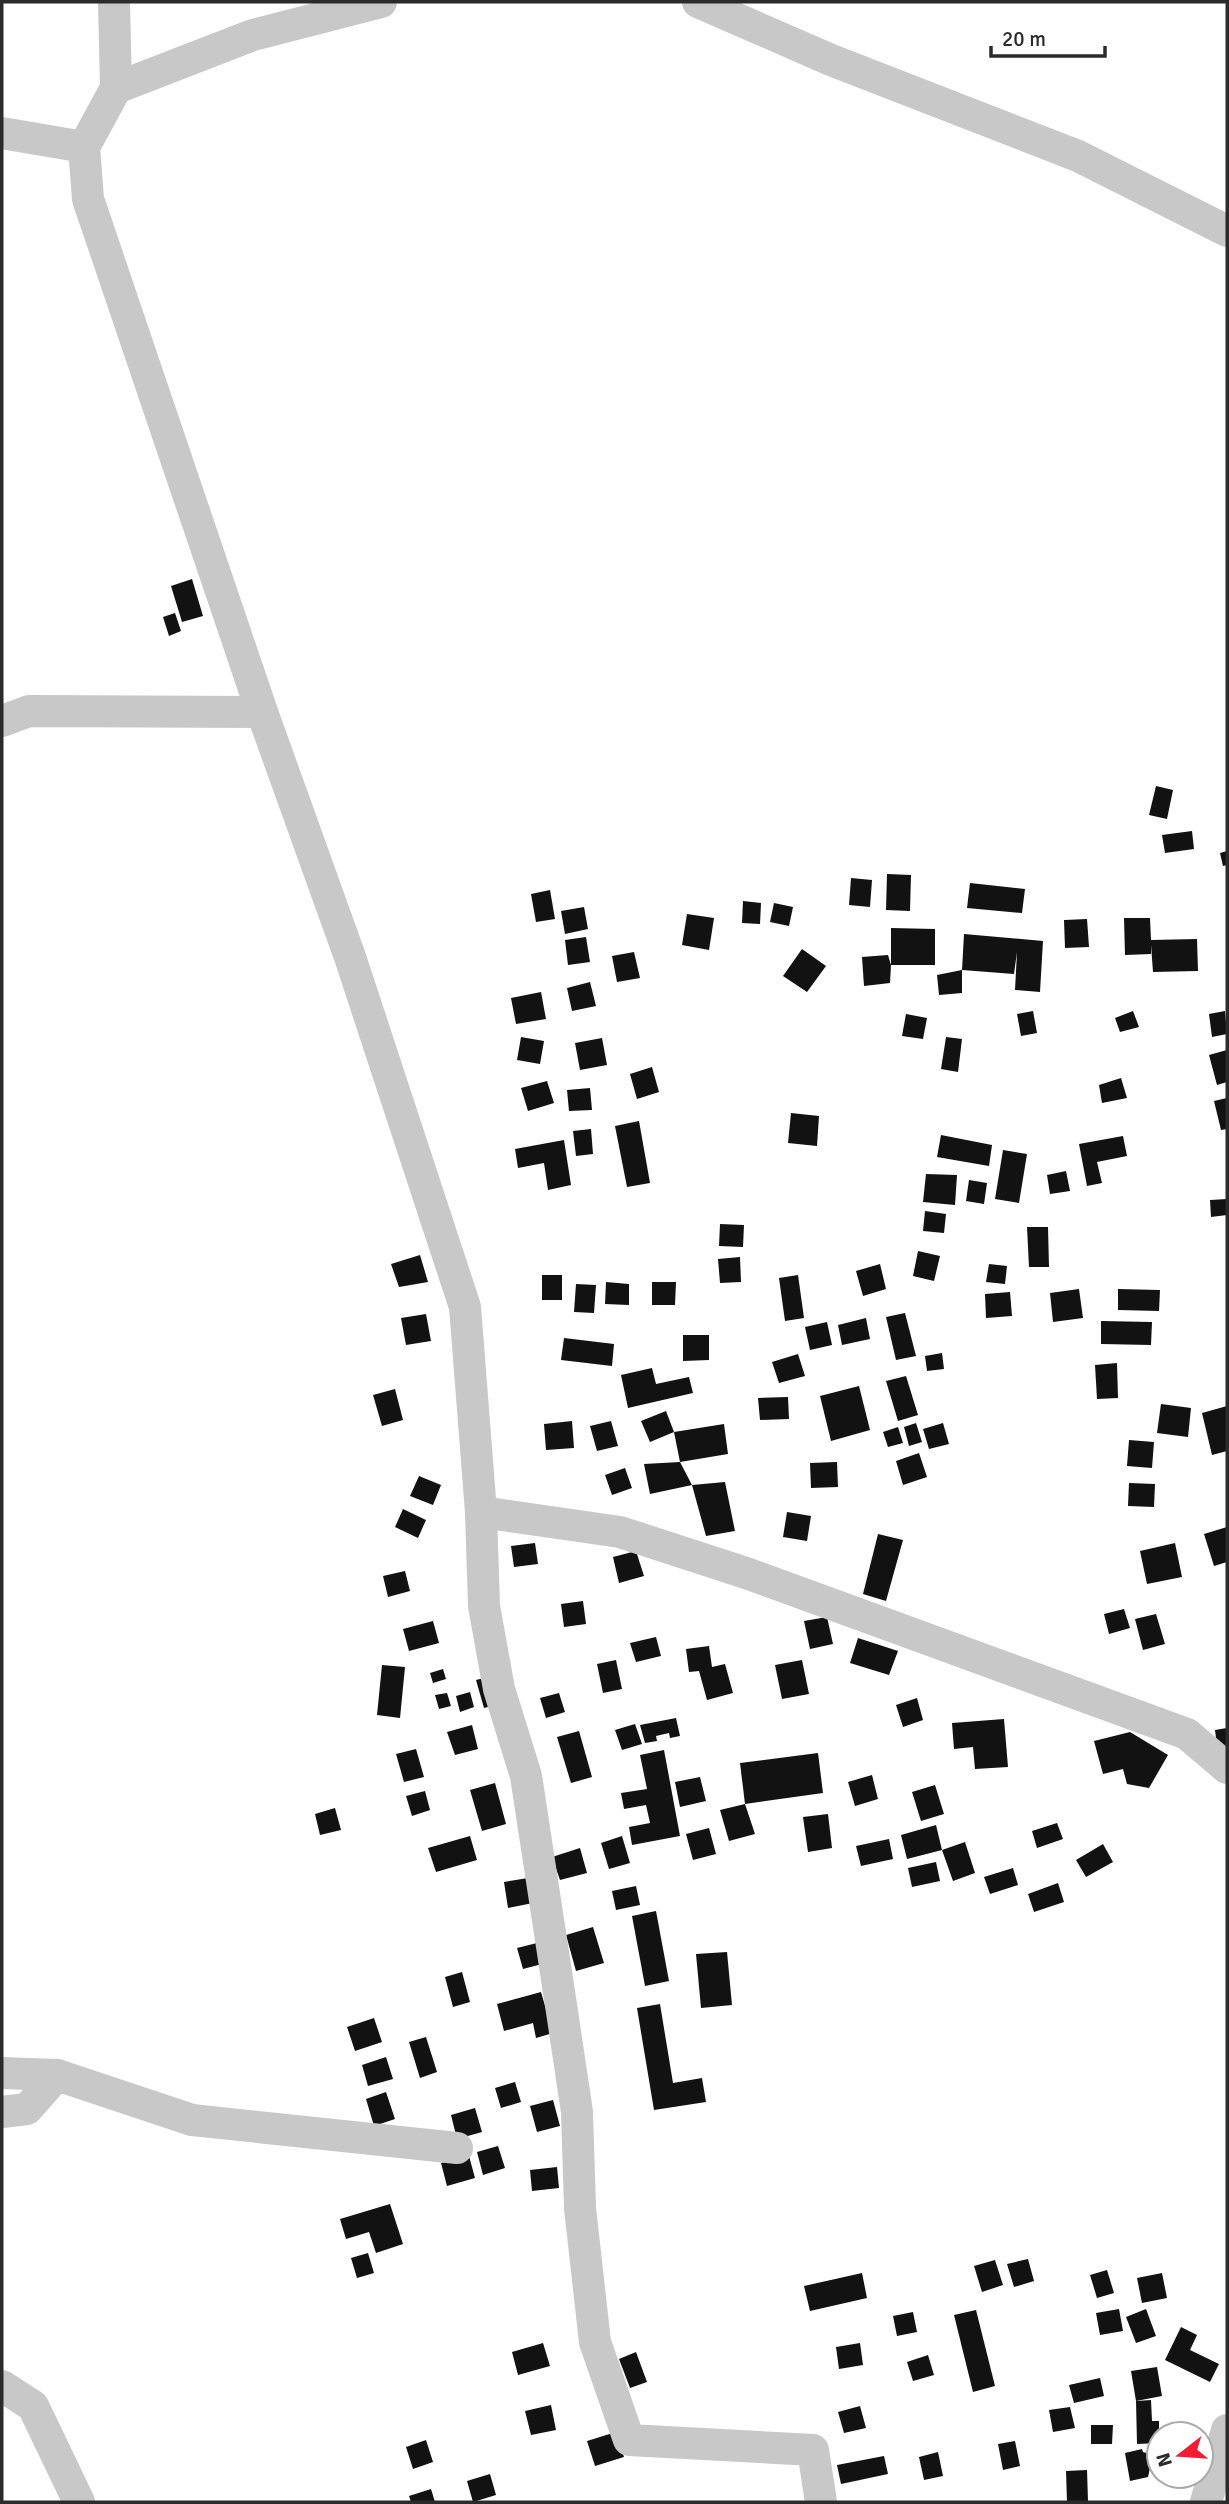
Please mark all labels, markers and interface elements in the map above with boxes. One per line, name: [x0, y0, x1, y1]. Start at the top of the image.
scale bar: [991, 14, 1105, 58]
text: 20 m: [1002, 26, 1046, 52]
north arrow: [1145, 2420, 1215, 2490]
text: N: [1151, 2450, 1178, 2470]

